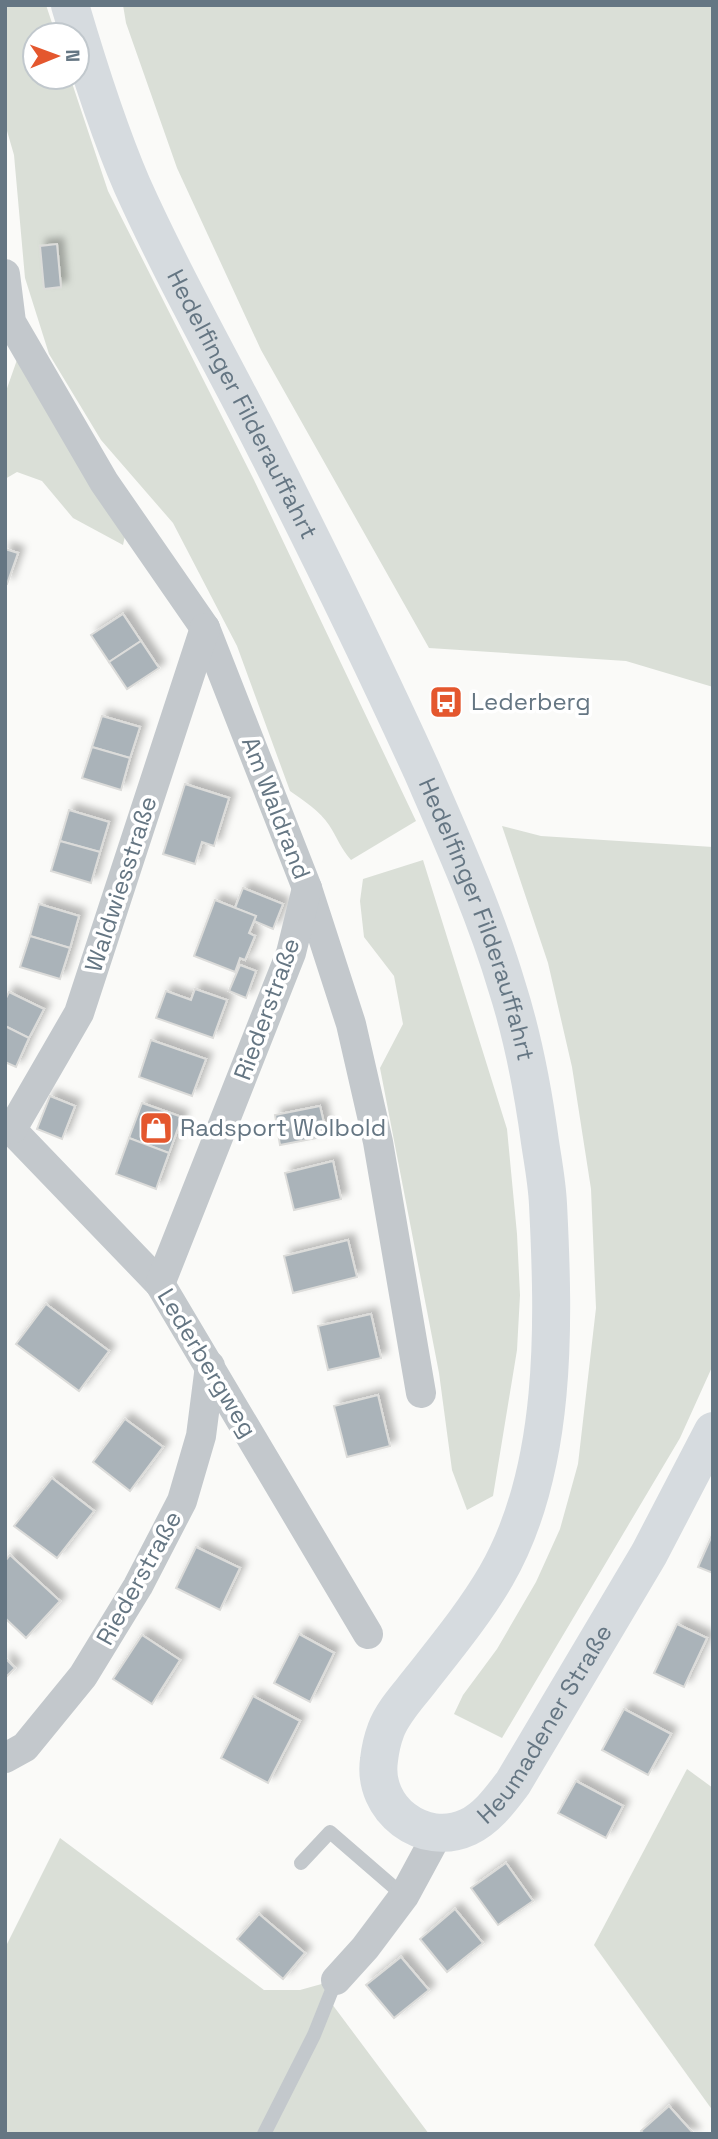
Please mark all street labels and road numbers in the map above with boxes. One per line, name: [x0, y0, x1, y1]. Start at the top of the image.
street label: Hedelfinger Filderauffahrt: [160, 264, 325, 544]
street label: Am Waldrand: [235, 732, 318, 884]
street label: Hedelfinger Filderauffahrt: [412, 773, 542, 1064]
street label: Waldwiesstraße: [78, 792, 164, 976]
street label: Riederstraße: [227, 934, 307, 1084]
street label: Lederbergweg: [151, 1283, 264, 1443]
street label: Riederstraße: [89, 1505, 188, 1650]
street label: Heumadener Straße: [470, 1619, 619, 1830]

